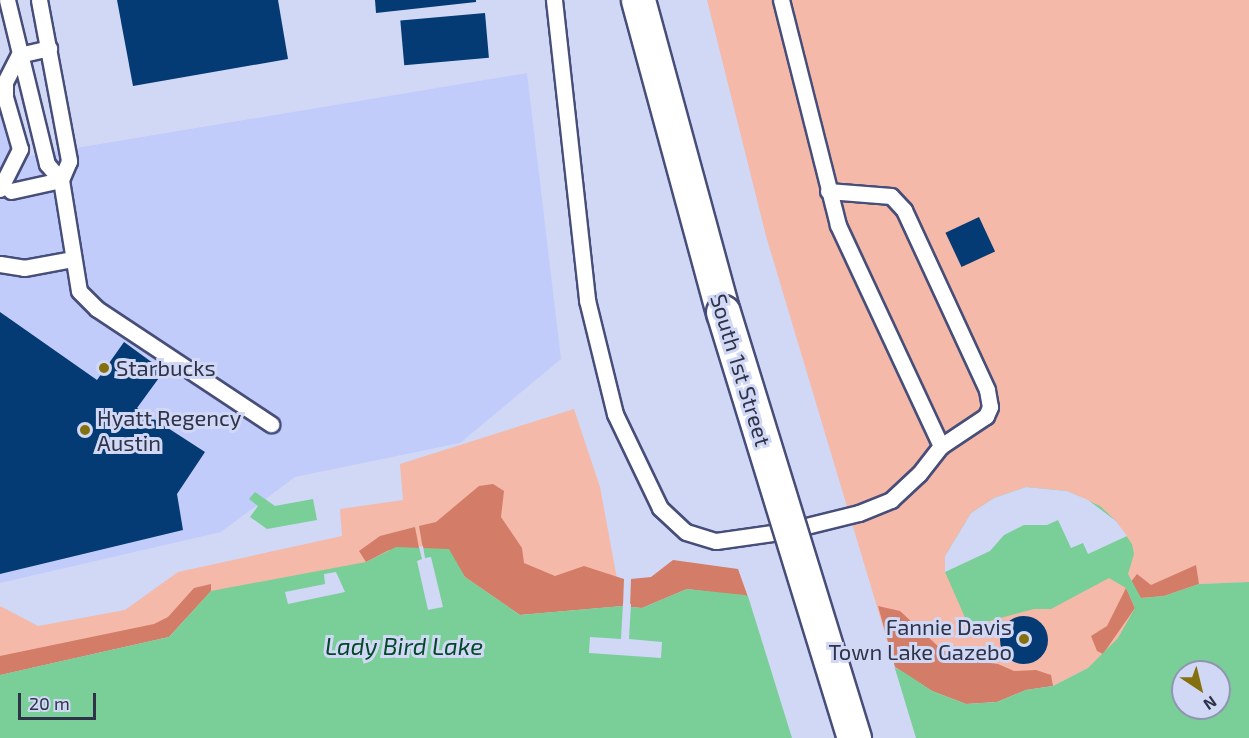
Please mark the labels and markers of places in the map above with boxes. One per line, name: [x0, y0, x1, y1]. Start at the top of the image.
place label: Starbucks: [116, 355, 216, 381]
marker: Starbucks: [97, 361, 111, 375]
place label: Hyatt Regency Austin: [97, 404, 241, 456]
marker: Hyatt Regency Austin: [78, 423, 92, 437]
place label: Fannie Davis Town Lake Gazebo: [829, 613, 1012, 664]
marker: Fannie Davis Town Lake Gazebo: [1017, 632, 1031, 646]

